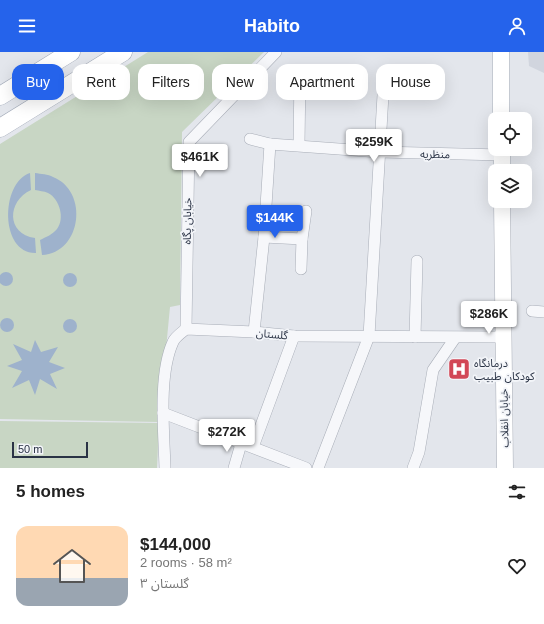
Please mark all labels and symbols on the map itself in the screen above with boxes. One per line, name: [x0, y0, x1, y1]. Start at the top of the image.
pin: $259K: [346, 129, 402, 163]
pin: $461K: [172, 144, 228, 178]
street label: منظریه: [420, 148, 450, 161]
street label: خیابان پگاه: [181, 197, 196, 245]
pin: $144K: [247, 205, 303, 239]
pin: $286K: [461, 301, 517, 335]
street label: گلستان: [255, 327, 289, 342]
hospital icon: درمانگاه کودکان طبیب: [446, 356, 472, 382]
place label: درمانگاه کودکان طبیب: [474, 357, 535, 383]
street label: خیابان انقلاب: [497, 388, 512, 448]
pin: $272K: [199, 419, 255, 453]
scale bar: [12, 440, 88, 459]

